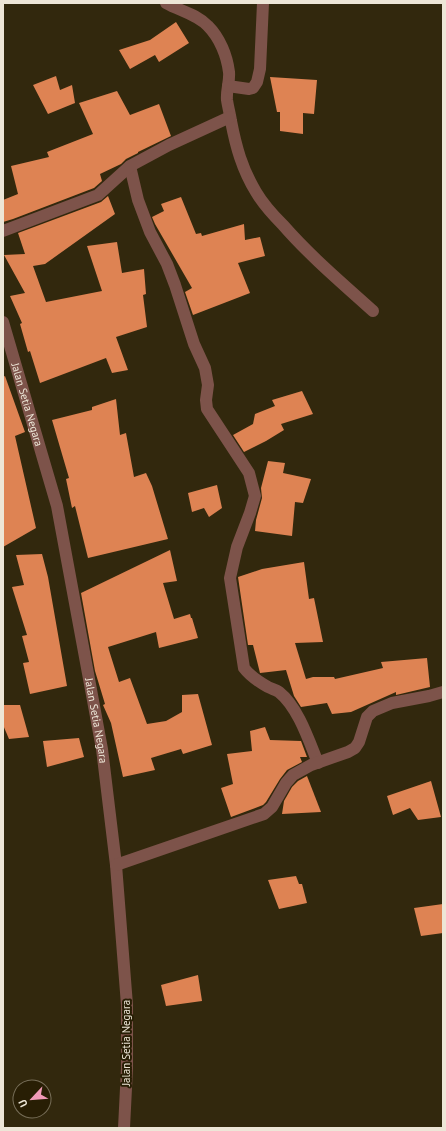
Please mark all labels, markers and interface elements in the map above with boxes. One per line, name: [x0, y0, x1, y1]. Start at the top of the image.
street label: Jalan Setia Negara: [8, 360, 46, 448]
street label: Jalan Setia Negara: [82, 676, 111, 764]
street label: Jalan Setia Negara: [119, 1000, 133, 1087]
north arrow: [12, 1079, 52, 1119]
text: U: [15, 1097, 31, 1110]

